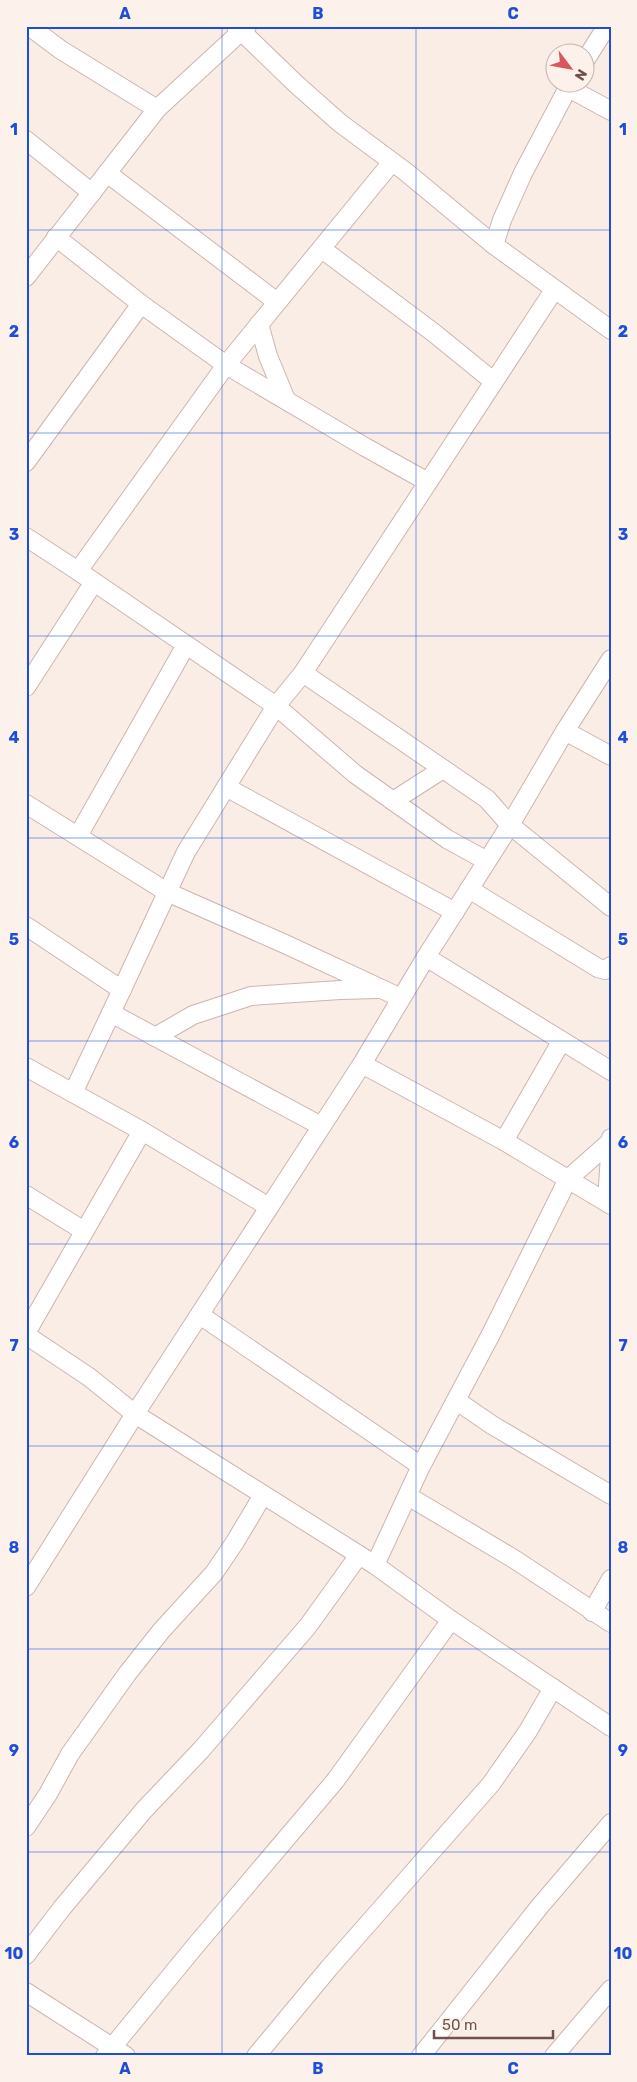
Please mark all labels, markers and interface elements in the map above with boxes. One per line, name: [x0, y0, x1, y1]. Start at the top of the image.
text: A: [119, 4, 131, 23]
text: B: [312, 4, 324, 23]
text: C: [507, 4, 519, 23]
north arrow: [544, 42, 594, 92]
text: N: [571, 66, 590, 83]
text: 1: [10, 120, 18, 139]
text: 1: [619, 120, 627, 139]
text: 2: [9, 322, 19, 341]
text: 2: [618, 322, 628, 341]
text: 3: [9, 525, 19, 544]
text: 3: [618, 525, 628, 544]
text: 4: [9, 728, 20, 747]
text: 4: [618, 728, 629, 747]
text: 5: [9, 930, 19, 949]
text: 5: [618, 930, 628, 949]
text: 6: [9, 1133, 19, 1152]
text: 6: [618, 1133, 628, 1152]
text: 7: [9, 1336, 19, 1355]
text: 7: [618, 1336, 628, 1355]
text: 8: [9, 1538, 20, 1557]
text: 8: [618, 1538, 629, 1557]
text: 9: [9, 1741, 19, 1760]
text: 9: [618, 1741, 628, 1760]
text: 10: [5, 1944, 24, 1963]
text: 10: [614, 1944, 633, 1963]
scale bar: [434, 2007, 553, 2039]
text: 50 m: [442, 2016, 477, 2034]
text: A: [119, 2059, 131, 2078]
text: B: [312, 2059, 324, 2078]
text: C: [507, 2059, 519, 2078]

